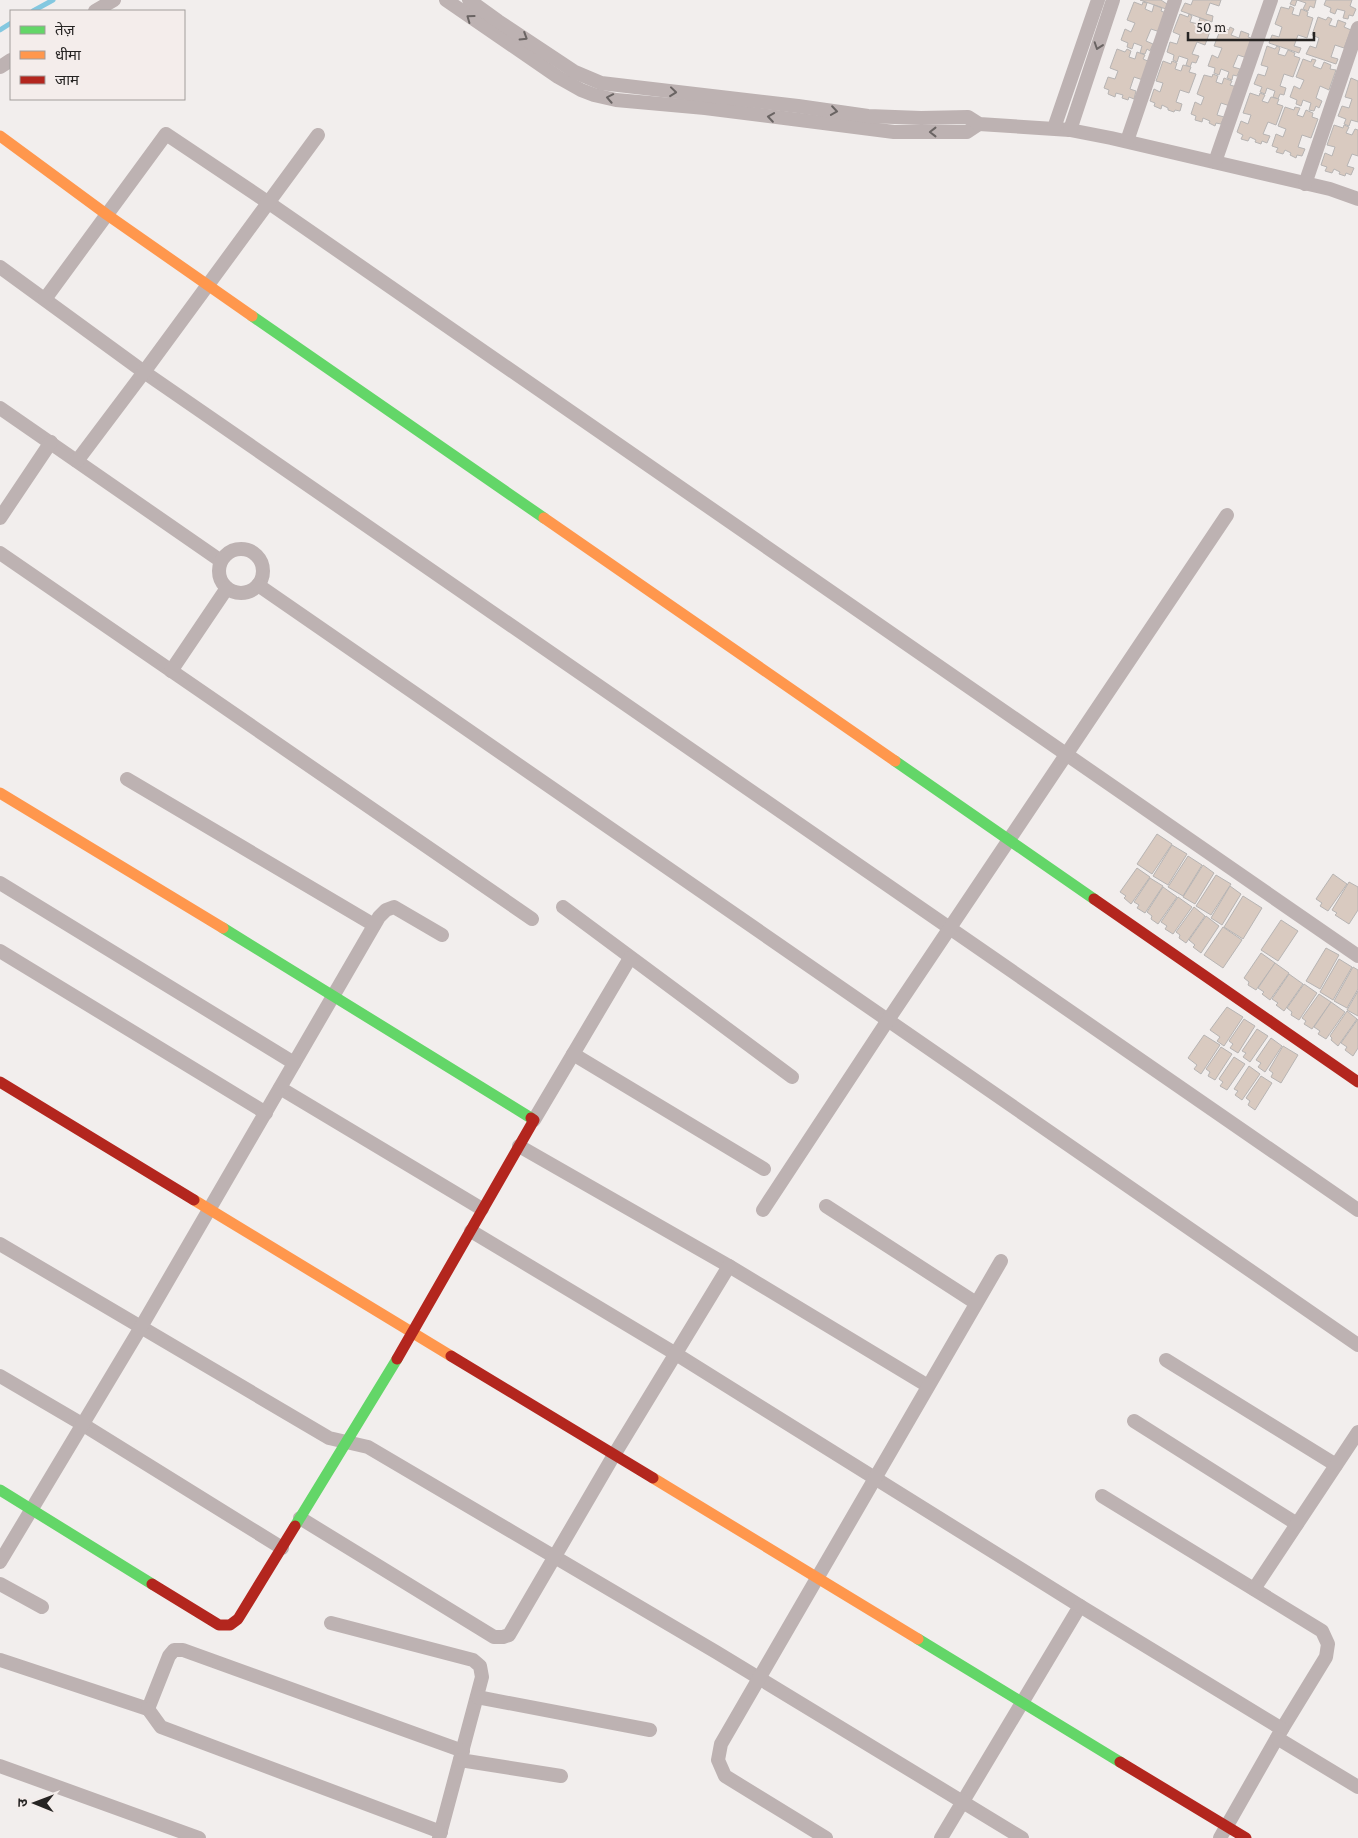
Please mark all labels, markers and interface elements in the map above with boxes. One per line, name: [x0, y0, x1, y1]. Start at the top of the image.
legend: [10, 10, 185, 100]
scale bar: [1188, 10, 1314, 42]
one-way arrow: [466, 15, 476, 24]
text: 50 m: [1196, 19, 1226, 35]
text: तेज़: [55, 21, 76, 38]
one-way arrow: [518, 31, 527, 41]
one-way arrow: [1093, 41, 1103, 50]
text: धीमा: [55, 47, 82, 63]
text: जाम: [55, 72, 80, 88]
one-way arrow: [669, 86, 677, 97]
one-way arrow: [606, 93, 615, 104]
one-way arrow: [830, 105, 838, 116]
one-way arrow: [767, 112, 776, 122]
one-way arrow: [929, 127, 936, 137]
north arrow: [10, 1778, 60, 1828]
text: उ: [14, 1798, 30, 1807]

